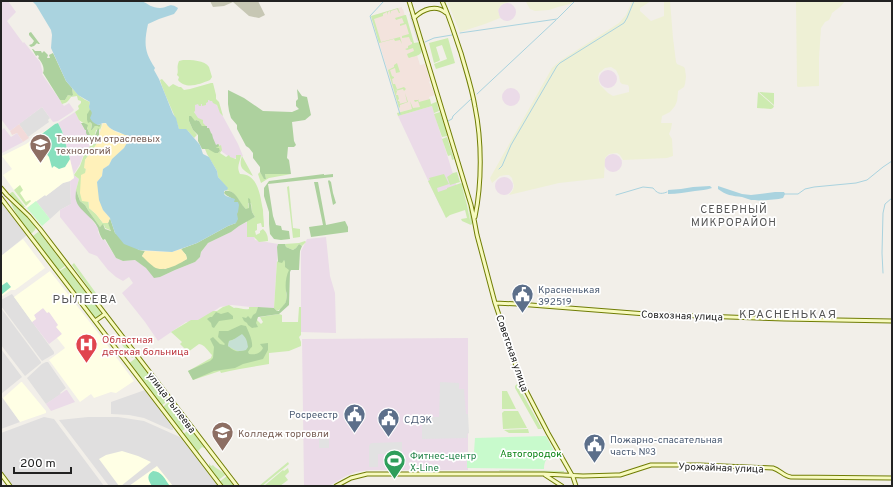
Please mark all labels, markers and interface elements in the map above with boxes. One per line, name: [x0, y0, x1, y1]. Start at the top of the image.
school or university icon: Техникум отраслевых технологий: [27, 131, 53, 164]
place label: Техникум отраслевых технологий: [56, 133, 160, 158]
district label: СЕВЕРНЫЙ МИКРОРАЙОН: [691, 202, 777, 230]
public building icon: Красненькая 392519: [510, 282, 536, 315]
place label: Красненькая 392519: [538, 284, 600, 309]
district label: РЫЛЕЕВА: [53, 292, 117, 308]
district label: КРАСНЕНЬКАЯ: [739, 307, 837, 323]
street label: Совхозная улица: [641, 309, 723, 324]
street label: Советская улица: [492, 313, 531, 394]
hospital icon: Областная детская больница: [74, 332, 100, 365]
place label: Областная детская больница: [102, 334, 189, 359]
street label: улица Рылеева: [144, 370, 198, 436]
public building icon: Росреестр: [341, 401, 367, 434]
public building icon: СДЭК: [375, 406, 401, 439]
place label: Росреестр: [289, 409, 338, 422]
place label: СДЭК: [404, 414, 432, 427]
school or university icon: Колледж торговли: [210, 420, 236, 453]
place label: Колледж торговли: [238, 428, 329, 441]
public building icon: Пожарно-спасательная часть №3: [581, 432, 607, 465]
place label: Пожарно-спасательная часть №3: [610, 434, 723, 459]
sports icon: Фитнес-центр X-Line: [381, 448, 407, 481]
park label: Автогородок: [500, 448, 562, 461]
scale bar: [14, 449, 71, 475]
place label: Фитнес-центр X-Line: [410, 450, 477, 475]
text: 200 m: [20, 456, 56, 472]
street label: Урожайная улица: [678, 461, 764, 476]

